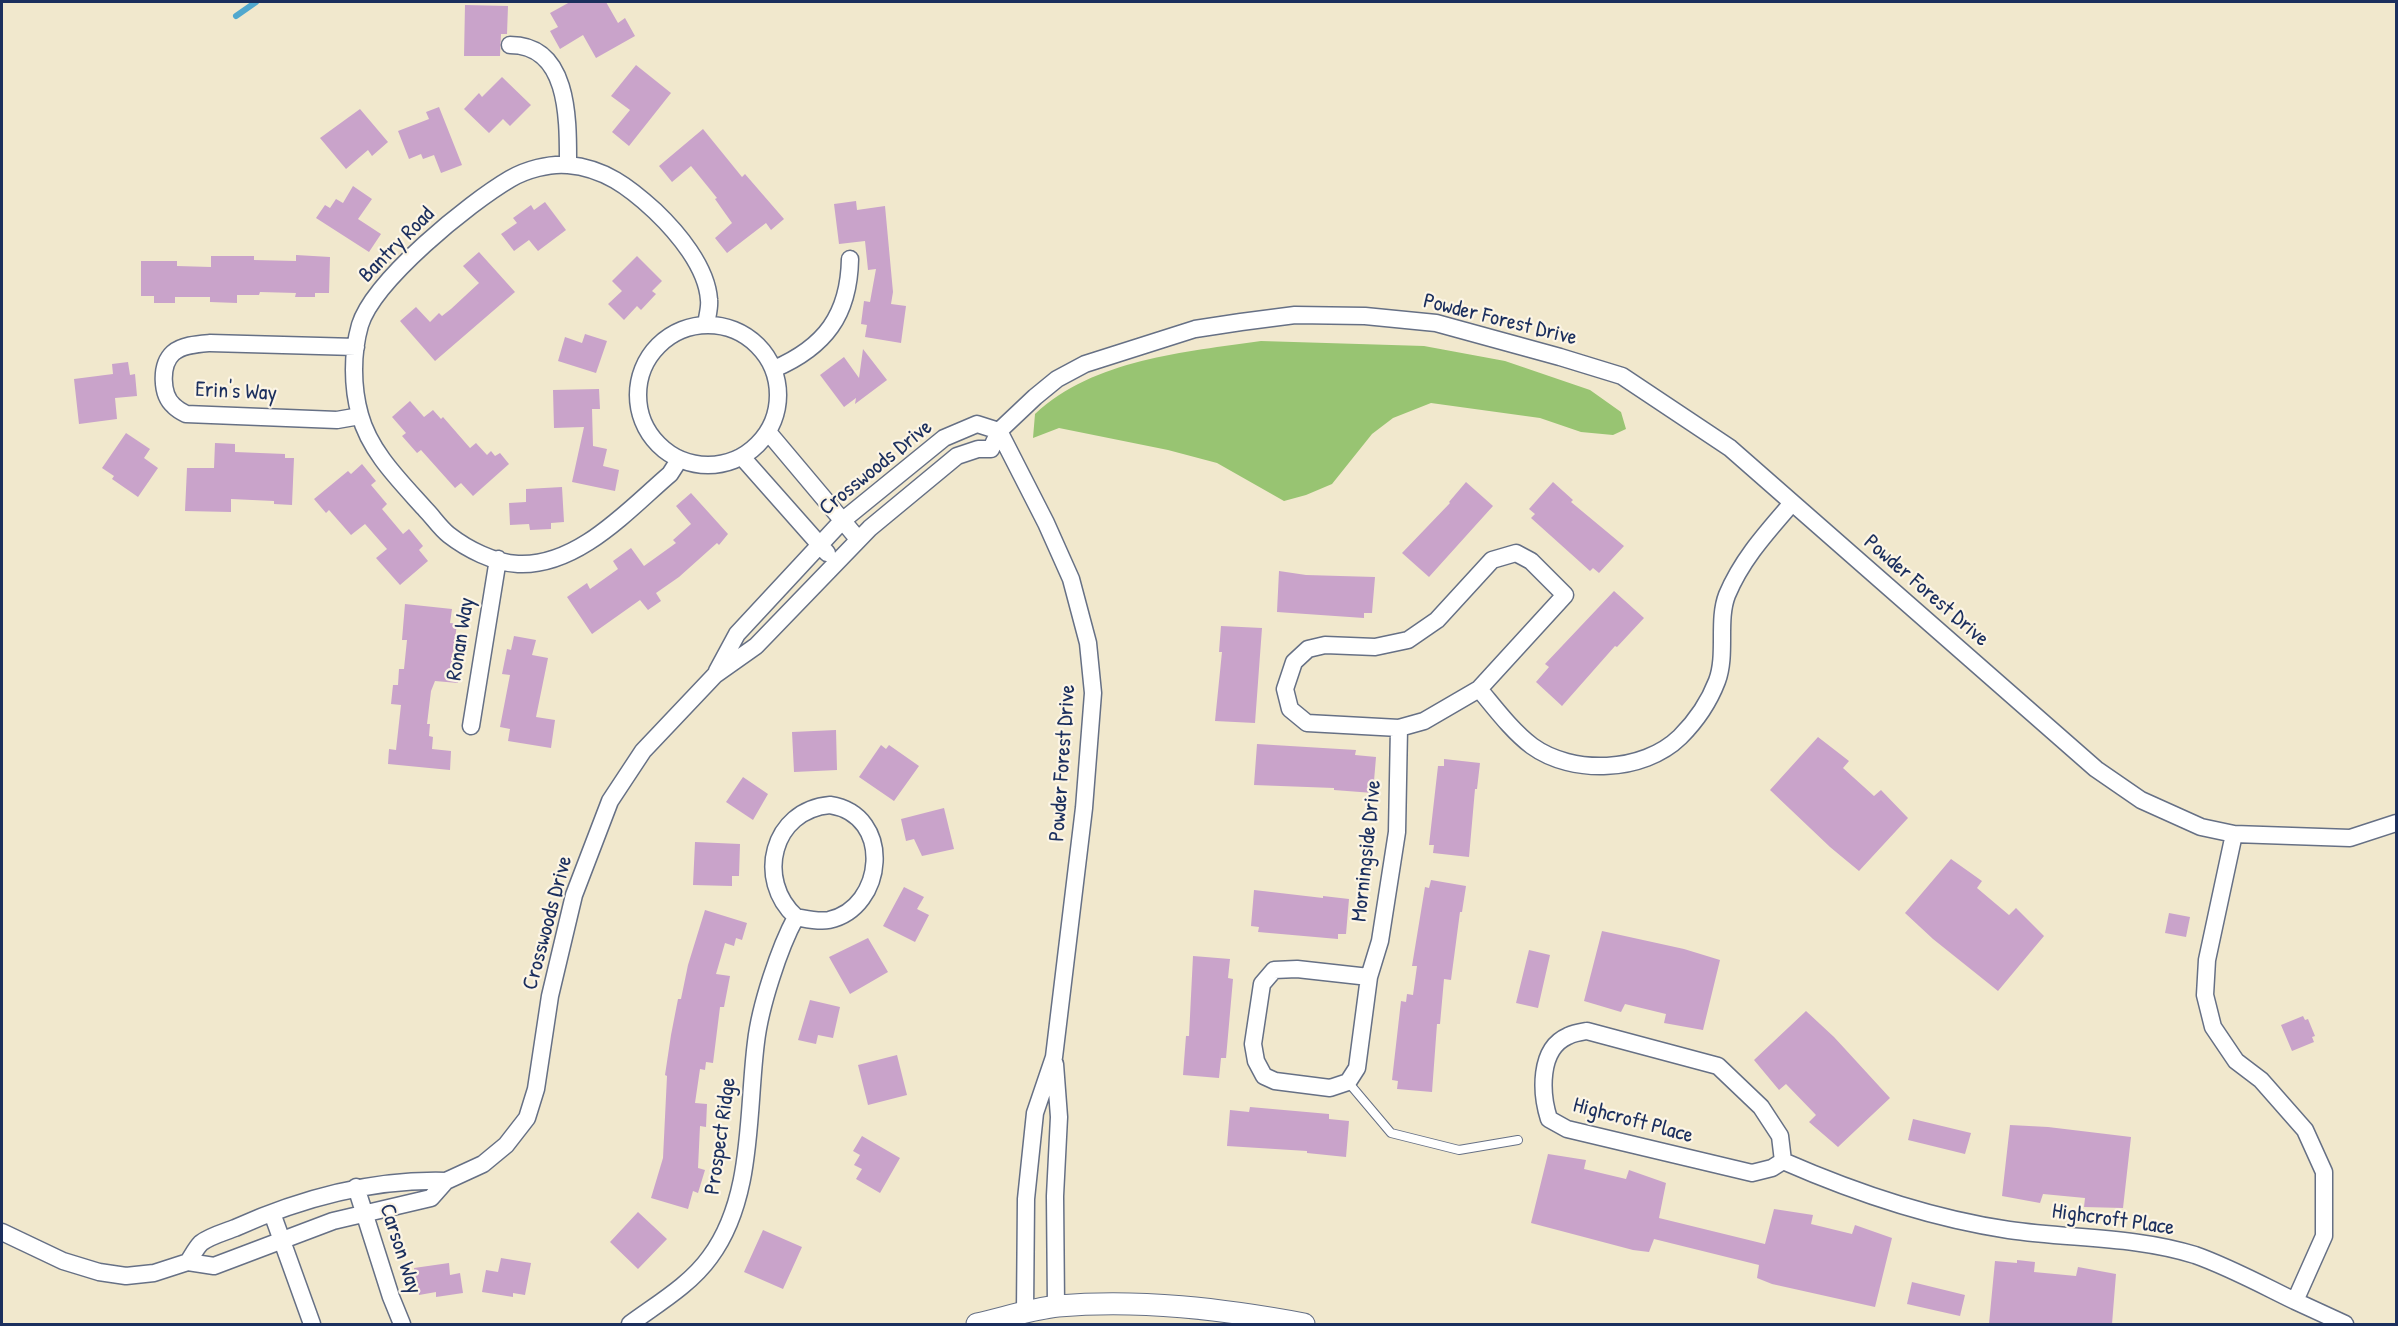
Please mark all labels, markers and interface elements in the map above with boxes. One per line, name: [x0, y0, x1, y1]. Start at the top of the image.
street label: Bantry Road: [354, 202, 440, 288]
street label: Powder Forest Drive: [1420, 288, 1580, 352]
street label: Erin's Way: [195, 377, 277, 407]
street label: Crosswoods Drive: [814, 414, 938, 522]
street label: Powder Forest Drive: [1858, 529, 1994, 653]
street label: Ronan Way: [441, 595, 481, 683]
street label: Powder Forest Drive: [1044, 684, 1082, 842]
street label: Morningside Drive: [1346, 779, 1388, 923]
street label: Crosswoods Drive: [517, 853, 579, 993]
street label: Prospect Ridge: [700, 1076, 742, 1196]
street label: Highcroft Place: [1570, 1092, 1696, 1150]
street label: Highcroft Place: [2050, 1198, 2176, 1242]
street label: Carson Way: [373, 1201, 427, 1297]

